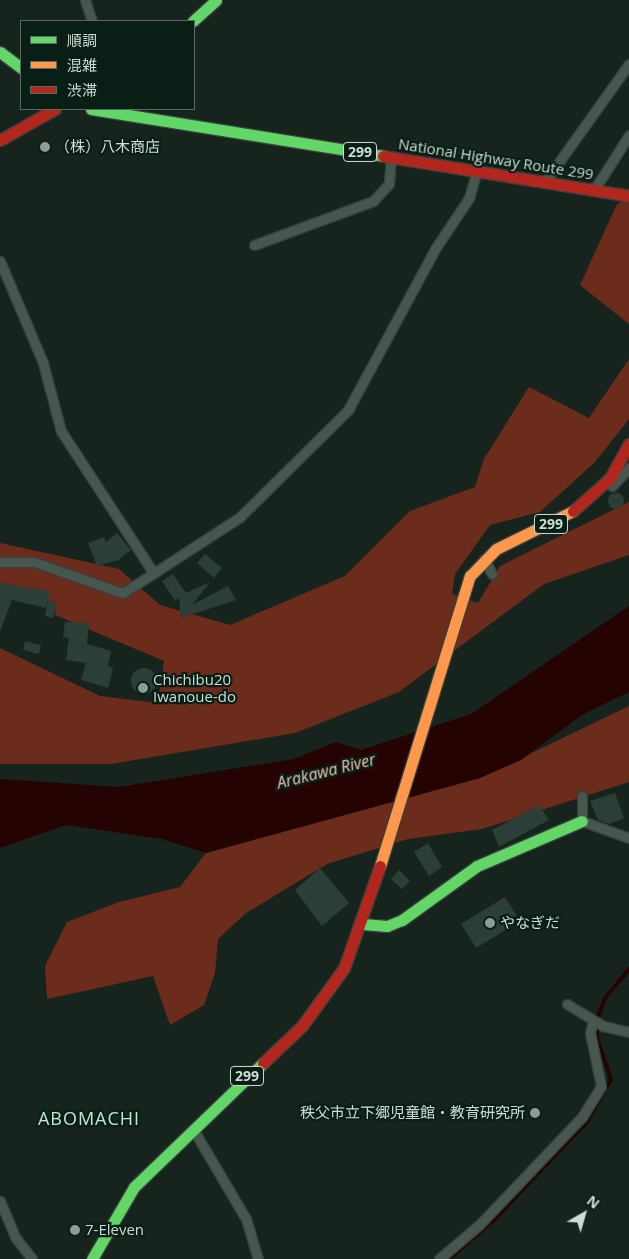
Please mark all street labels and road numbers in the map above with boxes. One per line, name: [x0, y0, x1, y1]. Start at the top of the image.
street label: National Highway Route 299: [397, 135, 595, 183]
road number: 299: [342, 140, 378, 163]
road number: 299: [534, 512, 568, 536]
road number: 299: [230, 1064, 264, 1088]

